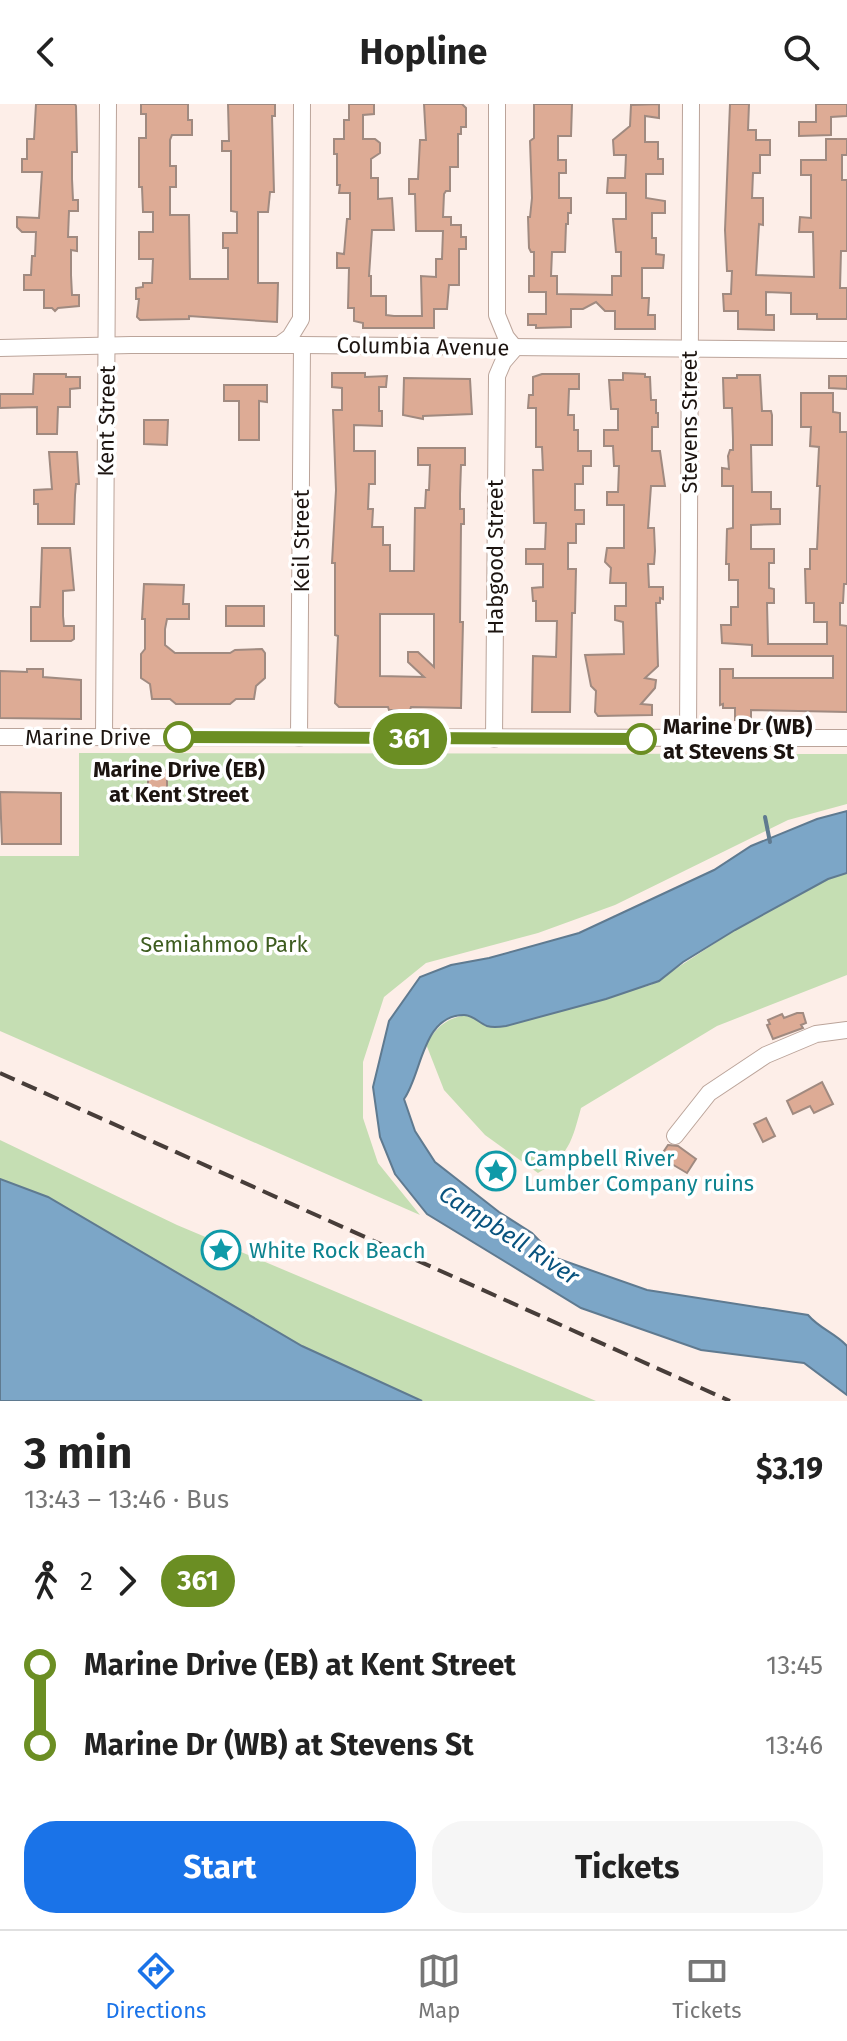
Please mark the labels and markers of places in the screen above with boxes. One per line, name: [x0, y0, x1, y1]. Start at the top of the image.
place label: Marine Dr (WB) at Stevens St: [663, 713, 812, 765]
marker: Marine Drive (EB) at Kent Street: [164, 722, 194, 752]
marker: Marine Dr (WB) at Stevens St: [626, 724, 656, 754]
place label: Marine Drive (EB) at Kent Street: [93, 756, 265, 808]
place label: Campbell River Lumber Company ruins: [524, 1145, 754, 1197]
place icon: Campbell River Lumber Company ruins: [475, 1150, 517, 1192]
place icon: White Rock Beach: [200, 1229, 242, 1271]
place label: White Rock Beach: [249, 1237, 426, 1264]

